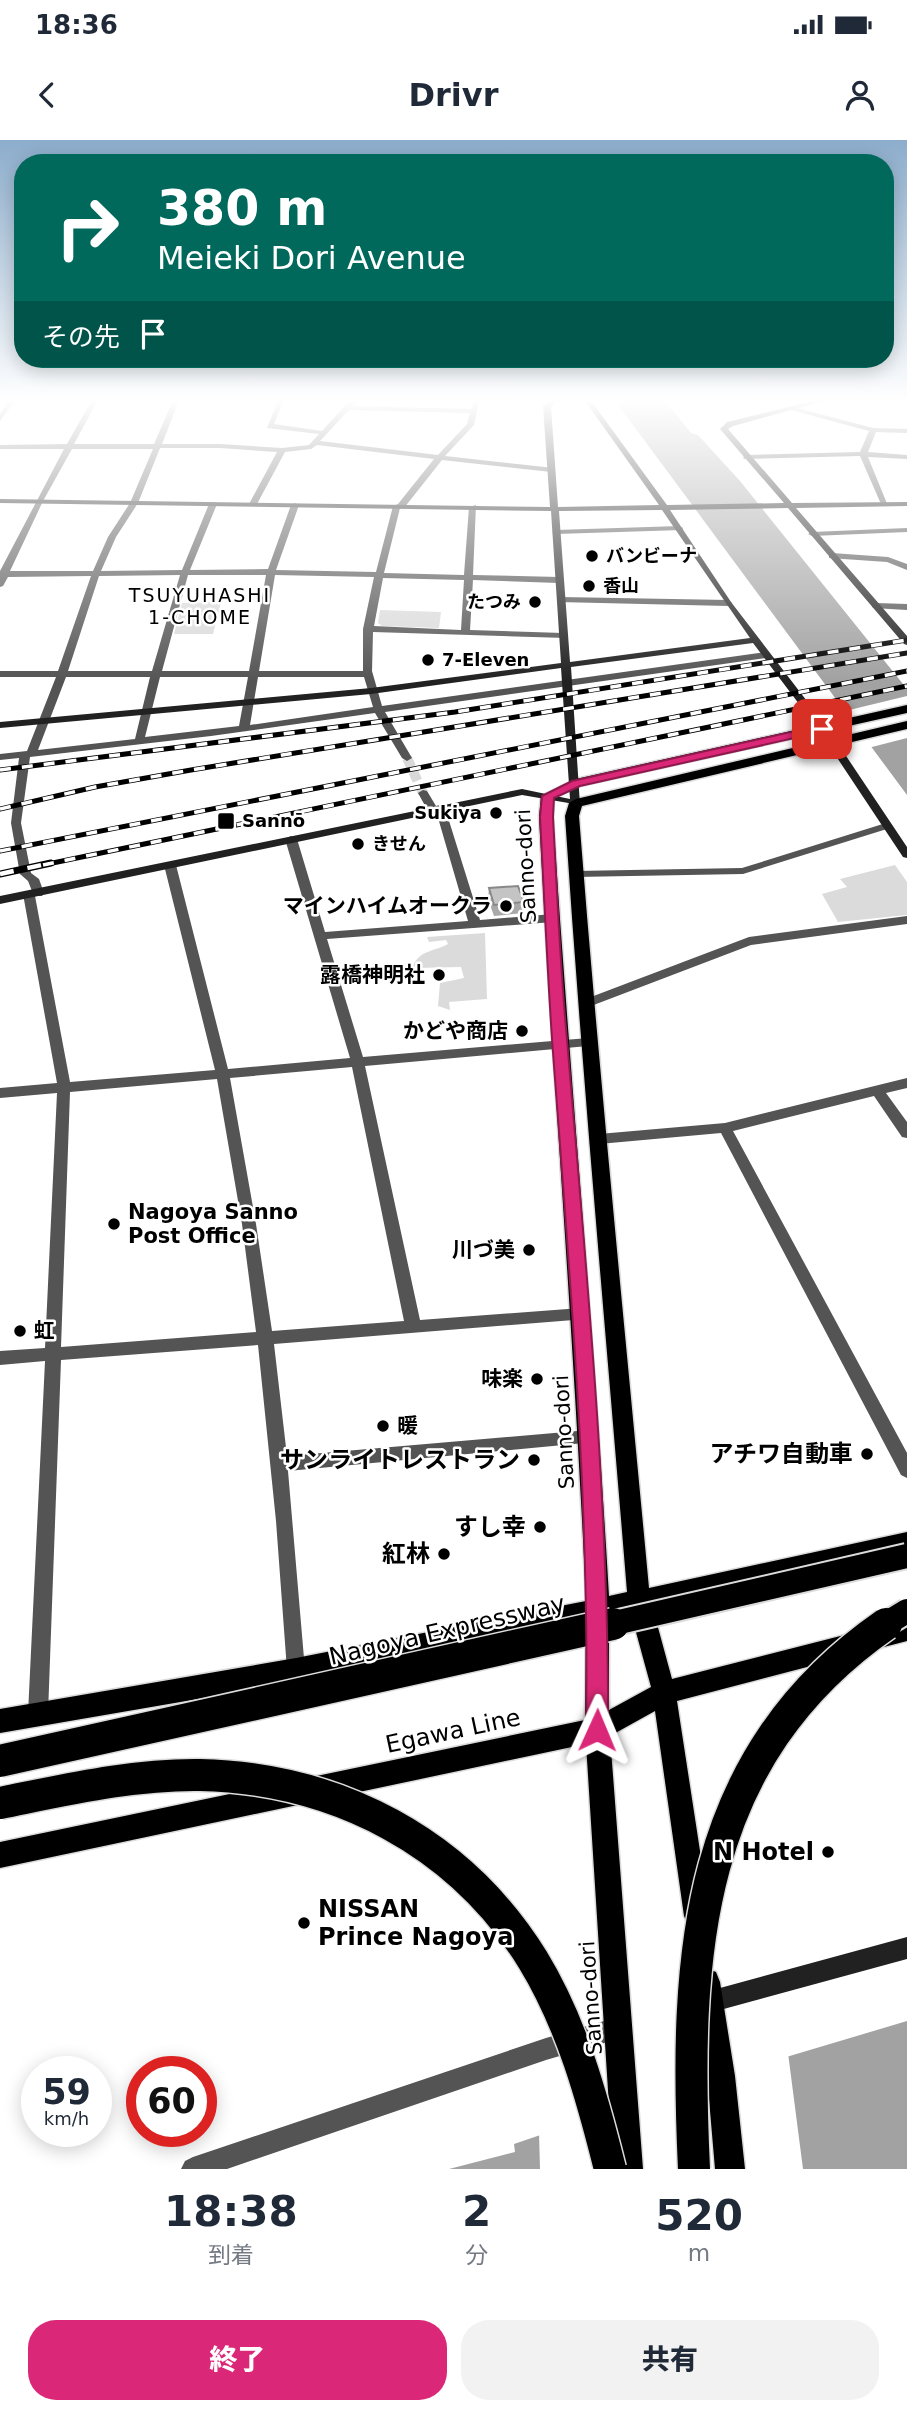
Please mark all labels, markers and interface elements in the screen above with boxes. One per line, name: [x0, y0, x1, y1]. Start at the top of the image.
text: 18:36: [35, 10, 118, 40]
icon: back: [28, 76, 66, 114]
text: Drivr: [409, 76, 498, 114]
icon: person: [841, 76, 879, 114]
text: 380 m: [157, 180, 327, 237]
icon: right: [42, 182, 133, 273]
text: Meieki Dori Avenue: [157, 239, 466, 277]
icon: arrive: [134, 315, 172, 353]
text: その先: [42, 322, 120, 352]
place label: バンビーナ: [606, 545, 697, 566]
marker: バンビーナ: [584, 548, 600, 564]
place label: 香山: [603, 575, 639, 596]
marker: 香山: [581, 578, 597, 594]
district label: TSUYUHASHI 1-CHOME: [128, 584, 271, 628]
place label: たつみ: [467, 591, 521, 612]
marker: たつみ: [527, 594, 543, 610]
place label: 7-Eleven: [442, 649, 529, 670]
marker: 7-Eleven: [420, 652, 436, 668]
pin: [792, 699, 852, 759]
icon: arrive: [803, 710, 841, 748]
place label: Sukiya: [414, 802, 482, 823]
marker: Sukiya: [488, 805, 504, 821]
street label: Sanno-dori: [511, 808, 541, 924]
place label: Sannō: [242, 810, 305, 831]
marker: Sannō: [216, 811, 236, 831]
place label: きせん: [372, 833, 426, 854]
marker: きせん: [350, 836, 366, 852]
place label: マインハイムオークラ: [283, 894, 492, 918]
marker: マインハイムオークラ: [498, 898, 514, 914]
place label: 露橋神明社: [320, 963, 425, 987]
marker: 露橋神明社: [431, 967, 447, 983]
place label: かどや商店: [403, 1019, 508, 1043]
marker: かどや商店: [514, 1023, 530, 1039]
place label: Nagoya Sanno Post Office: [128, 1200, 298, 1248]
marker: Nagoya Sanno Post Office: [106, 1216, 122, 1232]
place label: 川づ美: [452, 1238, 515, 1262]
marker: 川づ美: [521, 1242, 537, 1258]
place label: 虹: [34, 1319, 55, 1343]
marker: 虹: [12, 1323, 28, 1339]
place label: 味楽: [481, 1367, 523, 1391]
marker: 味楽: [529, 1371, 545, 1387]
street label: Sanno-dori: [549, 1374, 579, 1490]
place label: 暖: [397, 1414, 418, 1438]
marker: 暖: [375, 1418, 391, 1434]
place label: アチワ自動車: [709, 1440, 853, 1468]
place label: サンライトレストラン: [280, 1446, 520, 1474]
marker: アチワ自動車: [859, 1446, 875, 1462]
marker: サンライトレストラン: [526, 1452, 542, 1468]
place label: すし幸: [454, 1513, 526, 1541]
marker: すし幸: [532, 1519, 548, 1535]
place label: 紅林: [382, 1540, 430, 1568]
marker: 紅林: [436, 1546, 452, 1562]
street label: Nagoya Expressway: [326, 1589, 568, 1671]
position arrow: [560, 1693, 634, 1767]
street label: Egawa Line: [383, 1703, 523, 1759]
place label: N Hotel: [713, 1838, 814, 1866]
marker: N Hotel: [820, 1844, 836, 1860]
place label: NISSAN Prince Nagoya: [318, 1895, 513, 1951]
marker: NISSAN Prince Nagoya: [296, 1915, 312, 1931]
street label: Sanno-dori: [575, 1940, 607, 2056]
speed limit sign: 60: [126, 2056, 217, 2147]
text: 59: [42, 2072, 91, 2112]
text: km/h: [44, 2108, 89, 2129]
text: 18:38: [164, 2187, 298, 2236]
text: 2: [462, 2187, 491, 2236]
text: 520: [655, 2191, 743, 2240]
text: m: [688, 2240, 710, 2266]
text: 到着: [208, 2242, 254, 2268]
text: 分: [465, 2242, 488, 2268]
button: 終了: [28, 2320, 447, 2400]
button: 共有: [461, 2320, 879, 2400]

